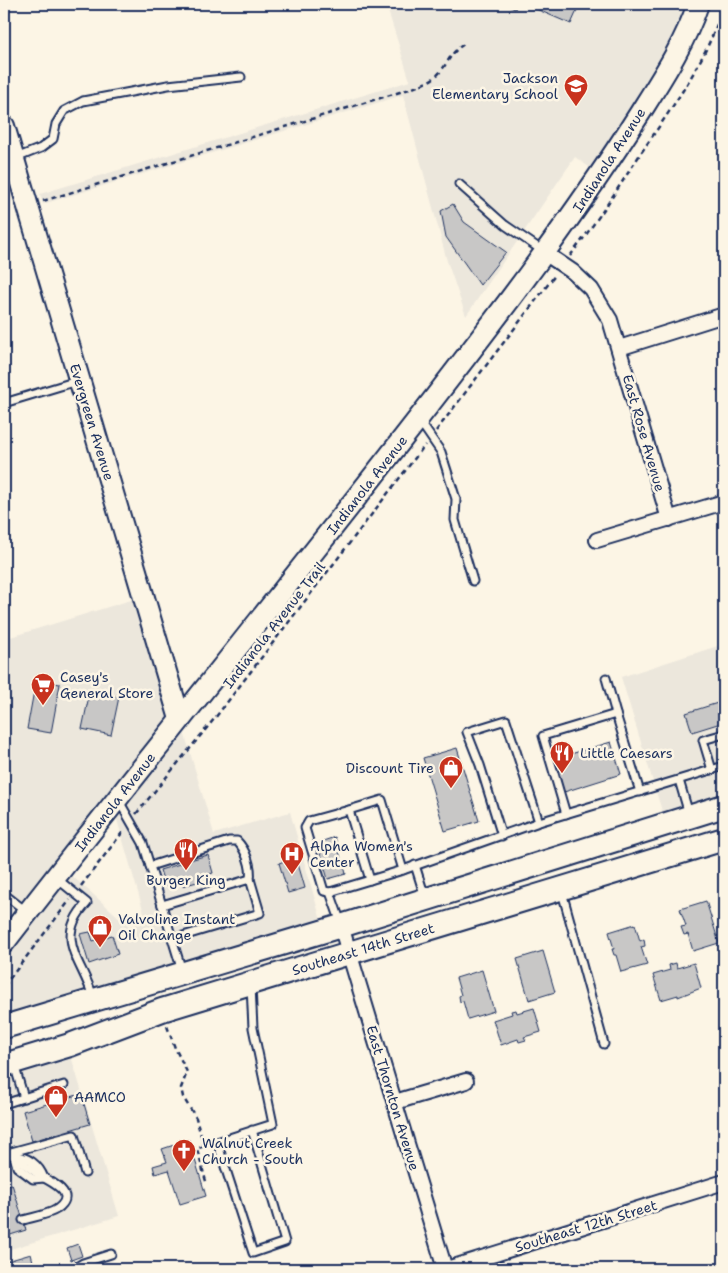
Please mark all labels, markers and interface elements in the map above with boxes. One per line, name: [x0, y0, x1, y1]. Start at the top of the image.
place label: Jackson Elementary School: [432, 69, 559, 103]
school or university icon: Jackson Elementary School: [563, 73, 589, 107]
street label: Indianola Avenue: [568, 104, 650, 216]
street label: Evergreen Avenue: [66, 361, 118, 483]
street label: East Rose Avenue: [619, 372, 669, 494]
street label: Indianola Avenue: [323, 432, 411, 538]
street label: Indianola Avenue Trail: [219, 557, 330, 692]
place label: Casey's General Store: [60, 668, 153, 702]
supermarket icon: Casey's General Store: [30, 672, 56, 706]
restaurant icon: Little Caesars: [549, 740, 575, 774]
place label: Little Caesars: [580, 744, 673, 762]
street label: Indianola Avenue: [71, 749, 159, 855]
shop icon: Discount Tire: [438, 755, 464, 789]
place label: Discount Tire: [346, 759, 434, 777]
restaurant icon: Burger King: [173, 837, 199, 871]
place label: Alpha Women's Center: [310, 837, 413, 871]
hospital icon: Alpha Women's Center: [279, 841, 305, 875]
place label: Burger King: [146, 871, 226, 889]
place label: Valvoline Instant Oil Change: [118, 910, 235, 944]
shop icon: Valvoline Instant Oil Change: [87, 914, 113, 948]
street label: Southeast 14th Street: [290, 919, 436, 979]
street label: East Thornton Avenue: [362, 1023, 424, 1173]
shop icon: AAMCO: [43, 1084, 69, 1118]
place label: AAMCO: [74, 1088, 126, 1106]
place label: Walnut Creek Church - South: [202, 1134, 303, 1168]
church icon: Walnut Creek Church - South: [171, 1138, 197, 1172]
street label: Southeast 12th Street: [513, 1196, 659, 1256]

